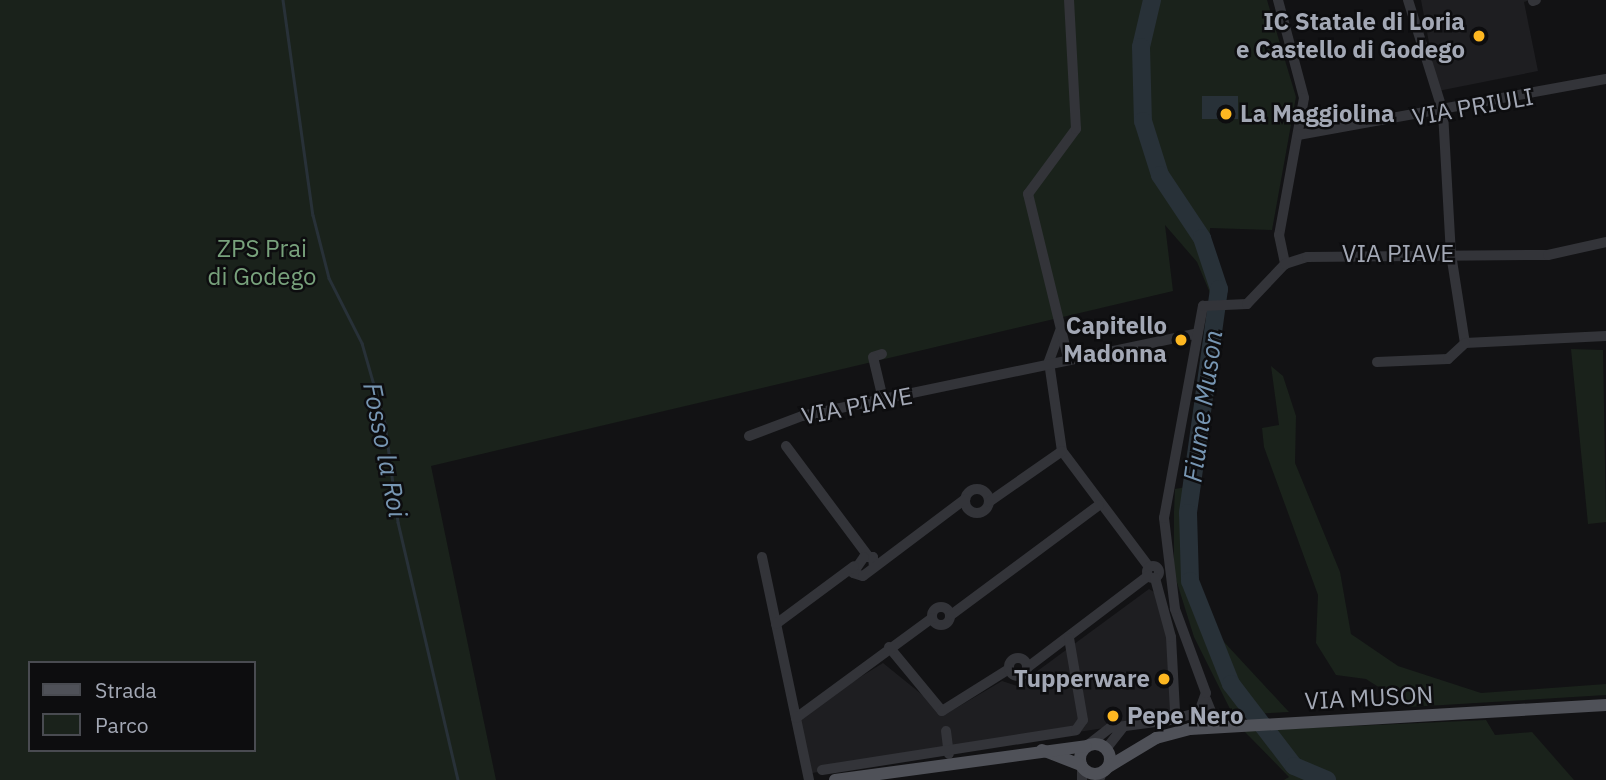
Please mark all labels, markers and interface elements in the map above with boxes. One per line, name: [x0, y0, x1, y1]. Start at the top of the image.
place label: IC Statale di Loria e Castello di Godego: [1236, 8, 1465, 64]
marker: IC Statale di Loria e Castello di Godego: [1471, 28, 1487, 44]
street label: VIA PRIULI: [1410, 82, 1536, 132]
place label: La Maggiolina: [1240, 100, 1395, 128]
marker: La Maggiolina: [1218, 106, 1234, 122]
park label: ZPS Prai di Godego: [208, 235, 316, 291]
street label: VIA PIAVE: [1342, 240, 1454, 268]
place label: Capitello Madonna: [1063, 312, 1167, 368]
water label: Fiume Muson: [1177, 328, 1229, 484]
marker: Capitello Madonna: [1173, 332, 1189, 348]
water label: Fosso la Roi: [357, 380, 413, 520]
street label: VIA PIAVE: [799, 381, 915, 431]
legend: [28, 661, 256, 752]
place label: Tupperware: [1014, 665, 1150, 693]
marker: Tupperware: [1156, 671, 1172, 687]
text: Strada: [95, 676, 157, 704]
street label: VIA MUSON: [1304, 680, 1434, 716]
place label: Pepe Nero: [1127, 702, 1243, 730]
marker: Pepe Nero: [1105, 708, 1121, 724]
text: Parco: [95, 711, 149, 739]

